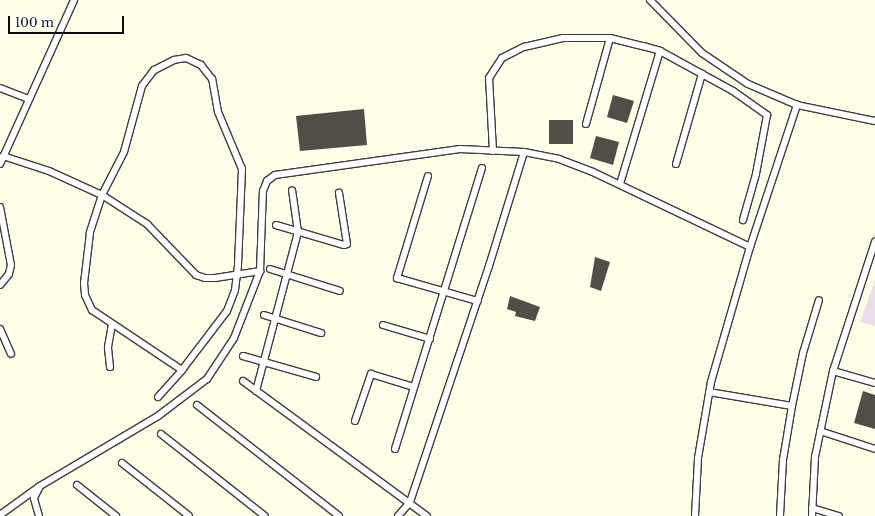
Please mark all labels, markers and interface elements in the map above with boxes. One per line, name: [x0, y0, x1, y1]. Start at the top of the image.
scale bar: [10, 8, 126, 34]
text: 100 m: [15, 15, 54, 30]

